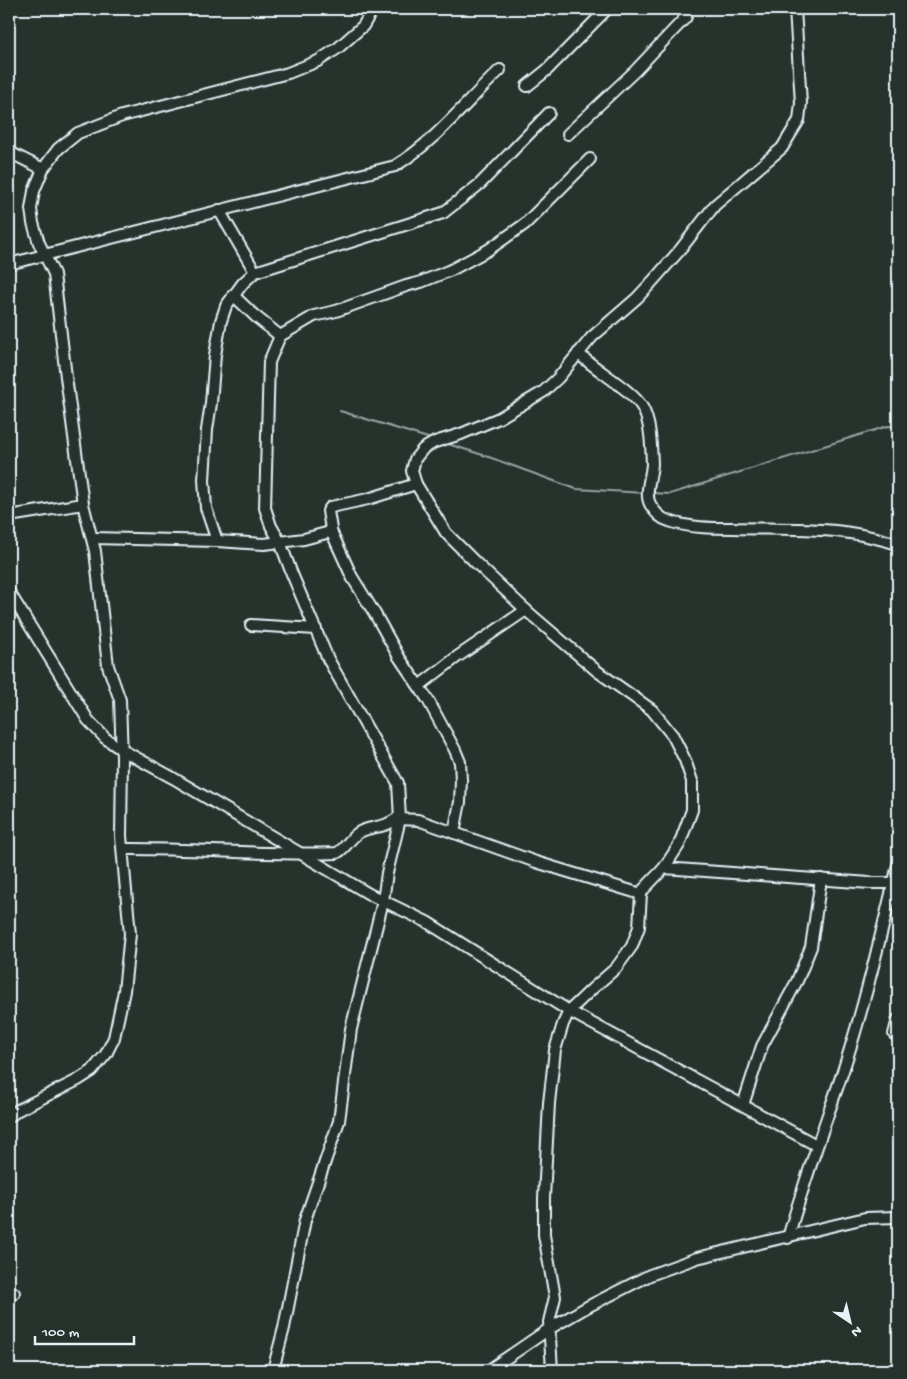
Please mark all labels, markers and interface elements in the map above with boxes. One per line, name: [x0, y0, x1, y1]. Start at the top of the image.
north arrow: [824, 1296, 874, 1346]
scale bar: [35, 1314, 134, 1346]
text: N: [847, 1321, 865, 1340]
text: 100 m: [41, 1324, 80, 1342]

